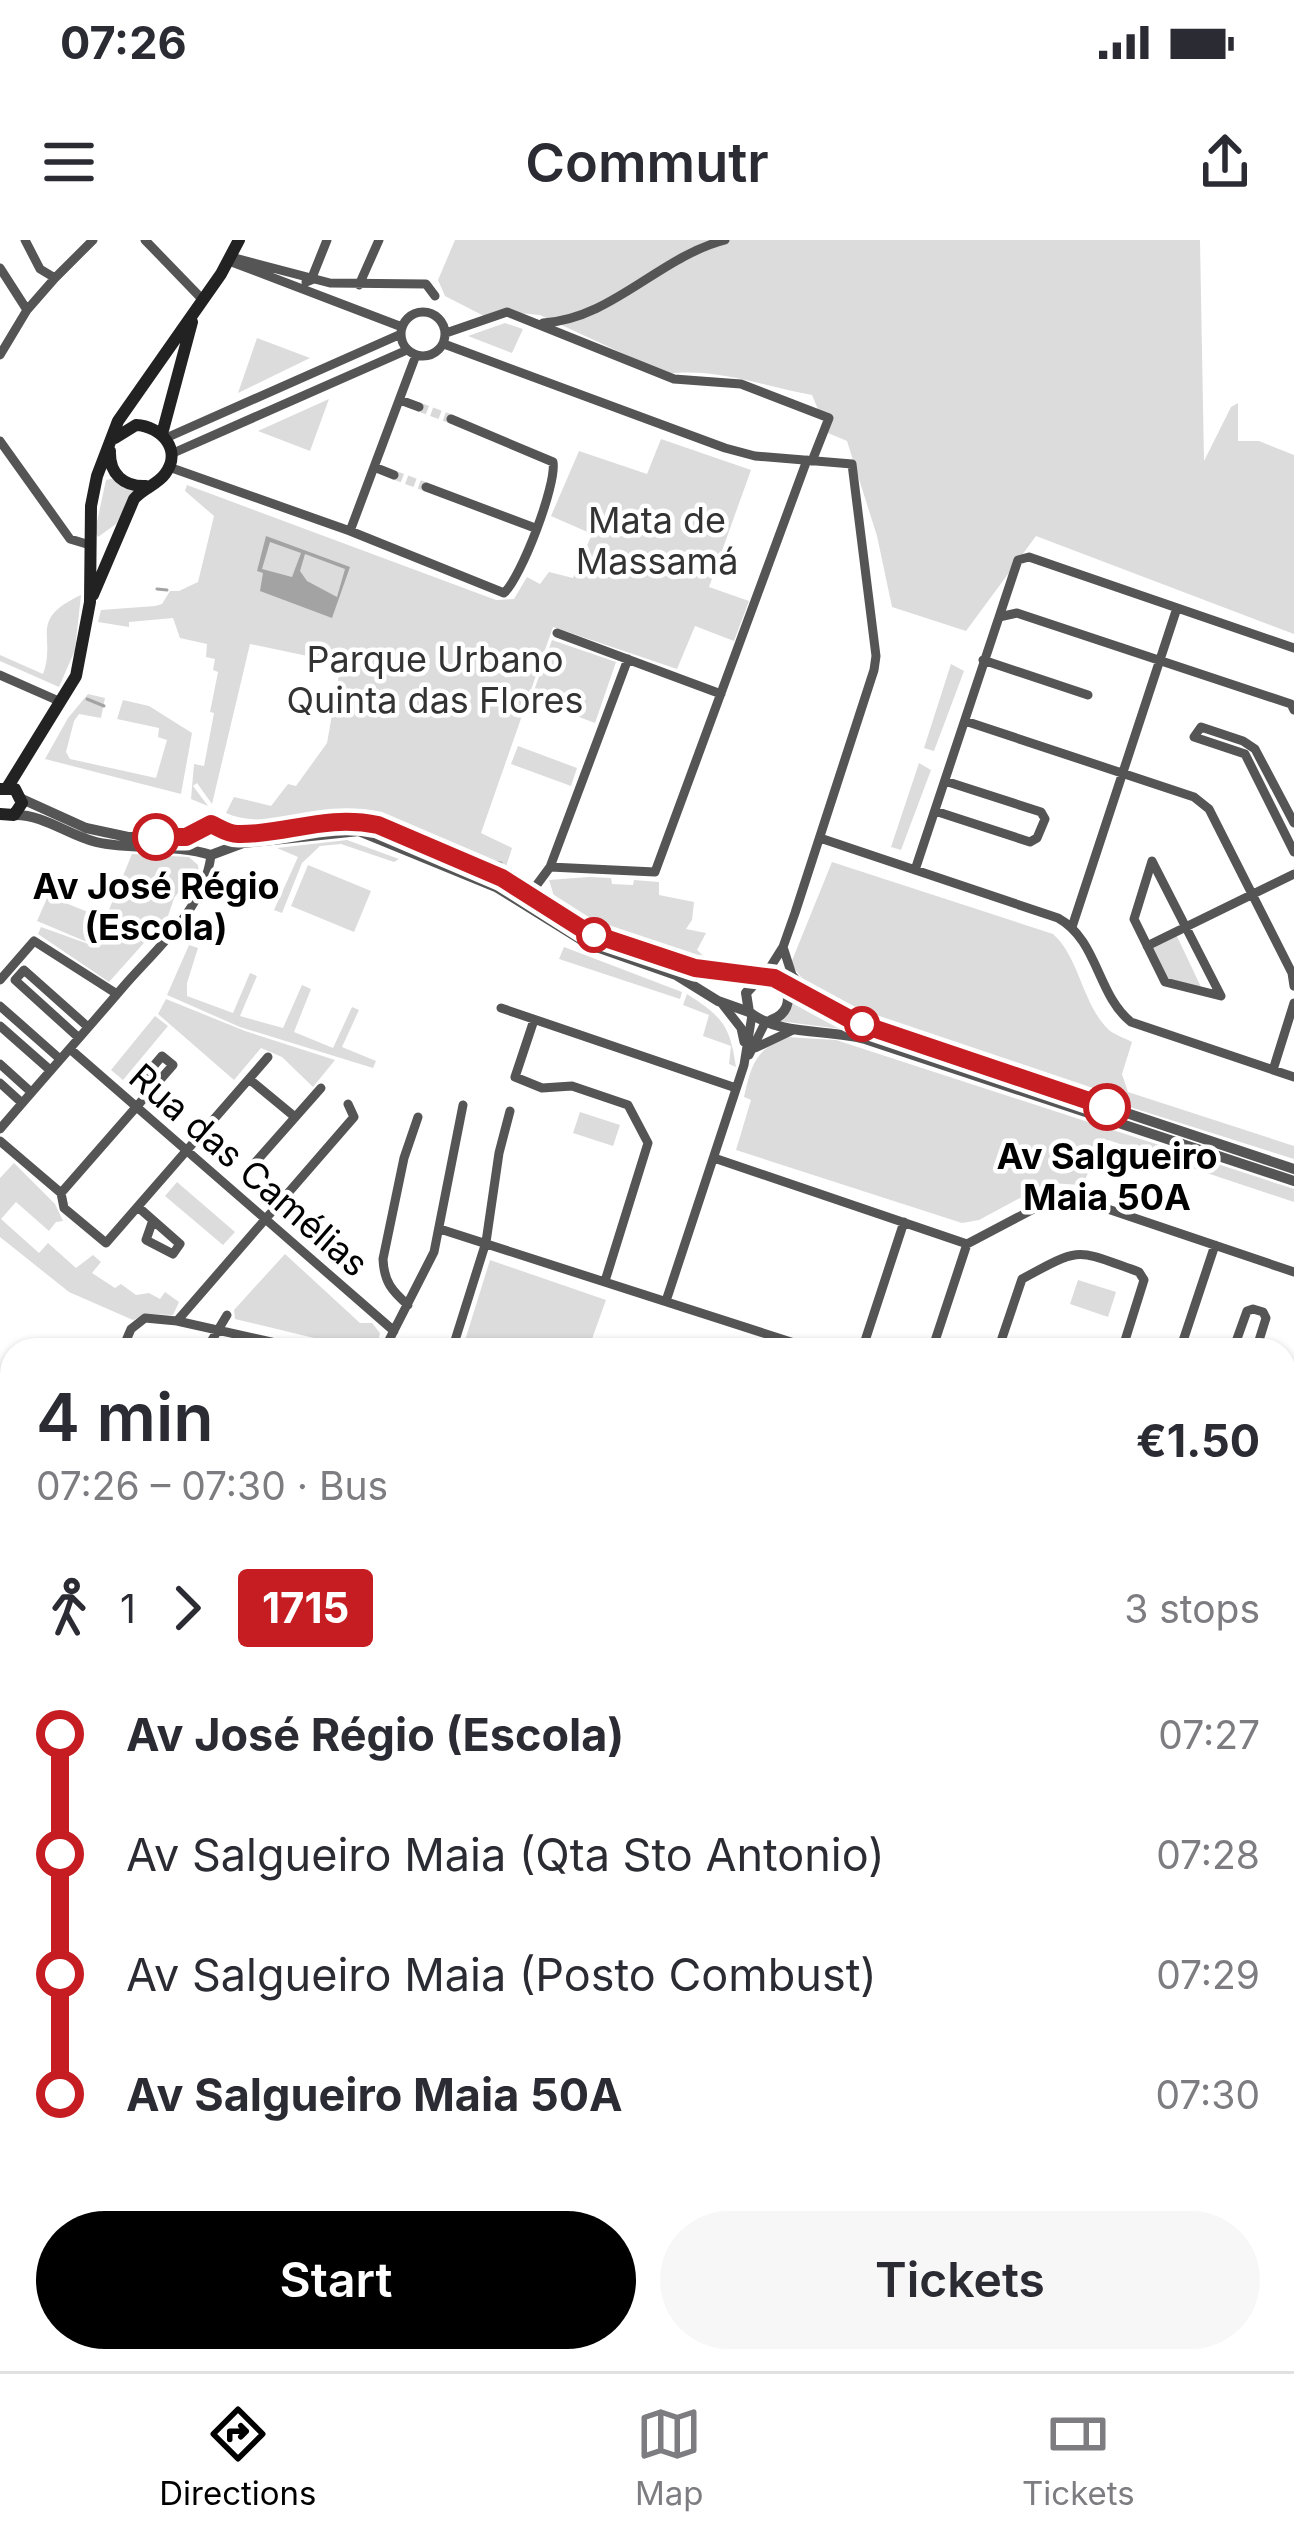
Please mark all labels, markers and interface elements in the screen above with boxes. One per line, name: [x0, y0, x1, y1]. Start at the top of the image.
text: 07:26: [60, 15, 187, 70]
icon: menu: [36, 129, 102, 195]
icon: share: [1192, 129, 1258, 195]
text: Commutr: [525, 130, 769, 195]
park label: Mata de Massamá: [576, 498, 738, 583]
park label: Parque Urbano Quinta das Flores: [287, 637, 583, 722]
marker: Av José Régio (Escola): [134, 815, 178, 859]
place label: Av José Régio (Escola): [32, 864, 280, 949]
unlabelled marker: [578, 919, 610, 951]
unlabelled marker: [846, 1008, 878, 1040]
street label: Rua das Camélias: [121, 1054, 377, 1286]
marker: Av Salgueiro Maia 50A: [1085, 1085, 1129, 1129]
place label: Av Salgueiro Maia 50A: [997, 1134, 1218, 1219]
text: 4 min: [36, 1377, 214, 1457]
text: €1.50: [1136, 1413, 1260, 1468]
text: 07:26 – 07:30 · Bus: [36, 1462, 388, 1509]
icon: walk: [36, 1575, 102, 1641]
icon: forward: [154, 1575, 220, 1641]
text: 1715: [262, 1582, 349, 1633]
text: 1: [120, 1585, 136, 1632]
text: 3 stops: [1124, 1585, 1260, 1632]
text: Av José Régio (Escola): [126, 1707, 624, 1762]
text: 07:27: [1158, 1711, 1260, 1758]
text: Av Salgueiro Maia (Qta Sto Antonio): [126, 1827, 885, 1882]
text: 07:28: [1156, 1831, 1260, 1878]
text: Av Salgueiro Maia (Posto Combust): [126, 1947, 877, 2002]
text: 07:29: [1156, 1951, 1260, 1998]
text: Av Salgueiro Maia 50A: [126, 2067, 623, 2122]
text: 07:30: [1155, 2071, 1260, 2118]
button: Start: [36, 2211, 636, 2349]
button: Tickets: [660, 2211, 1260, 2349]
tab: Directions: [159, 2401, 317, 2513]
tab: Map: [635, 2401, 704, 2513]
tab: Tickets: [1022, 2401, 1135, 2513]

